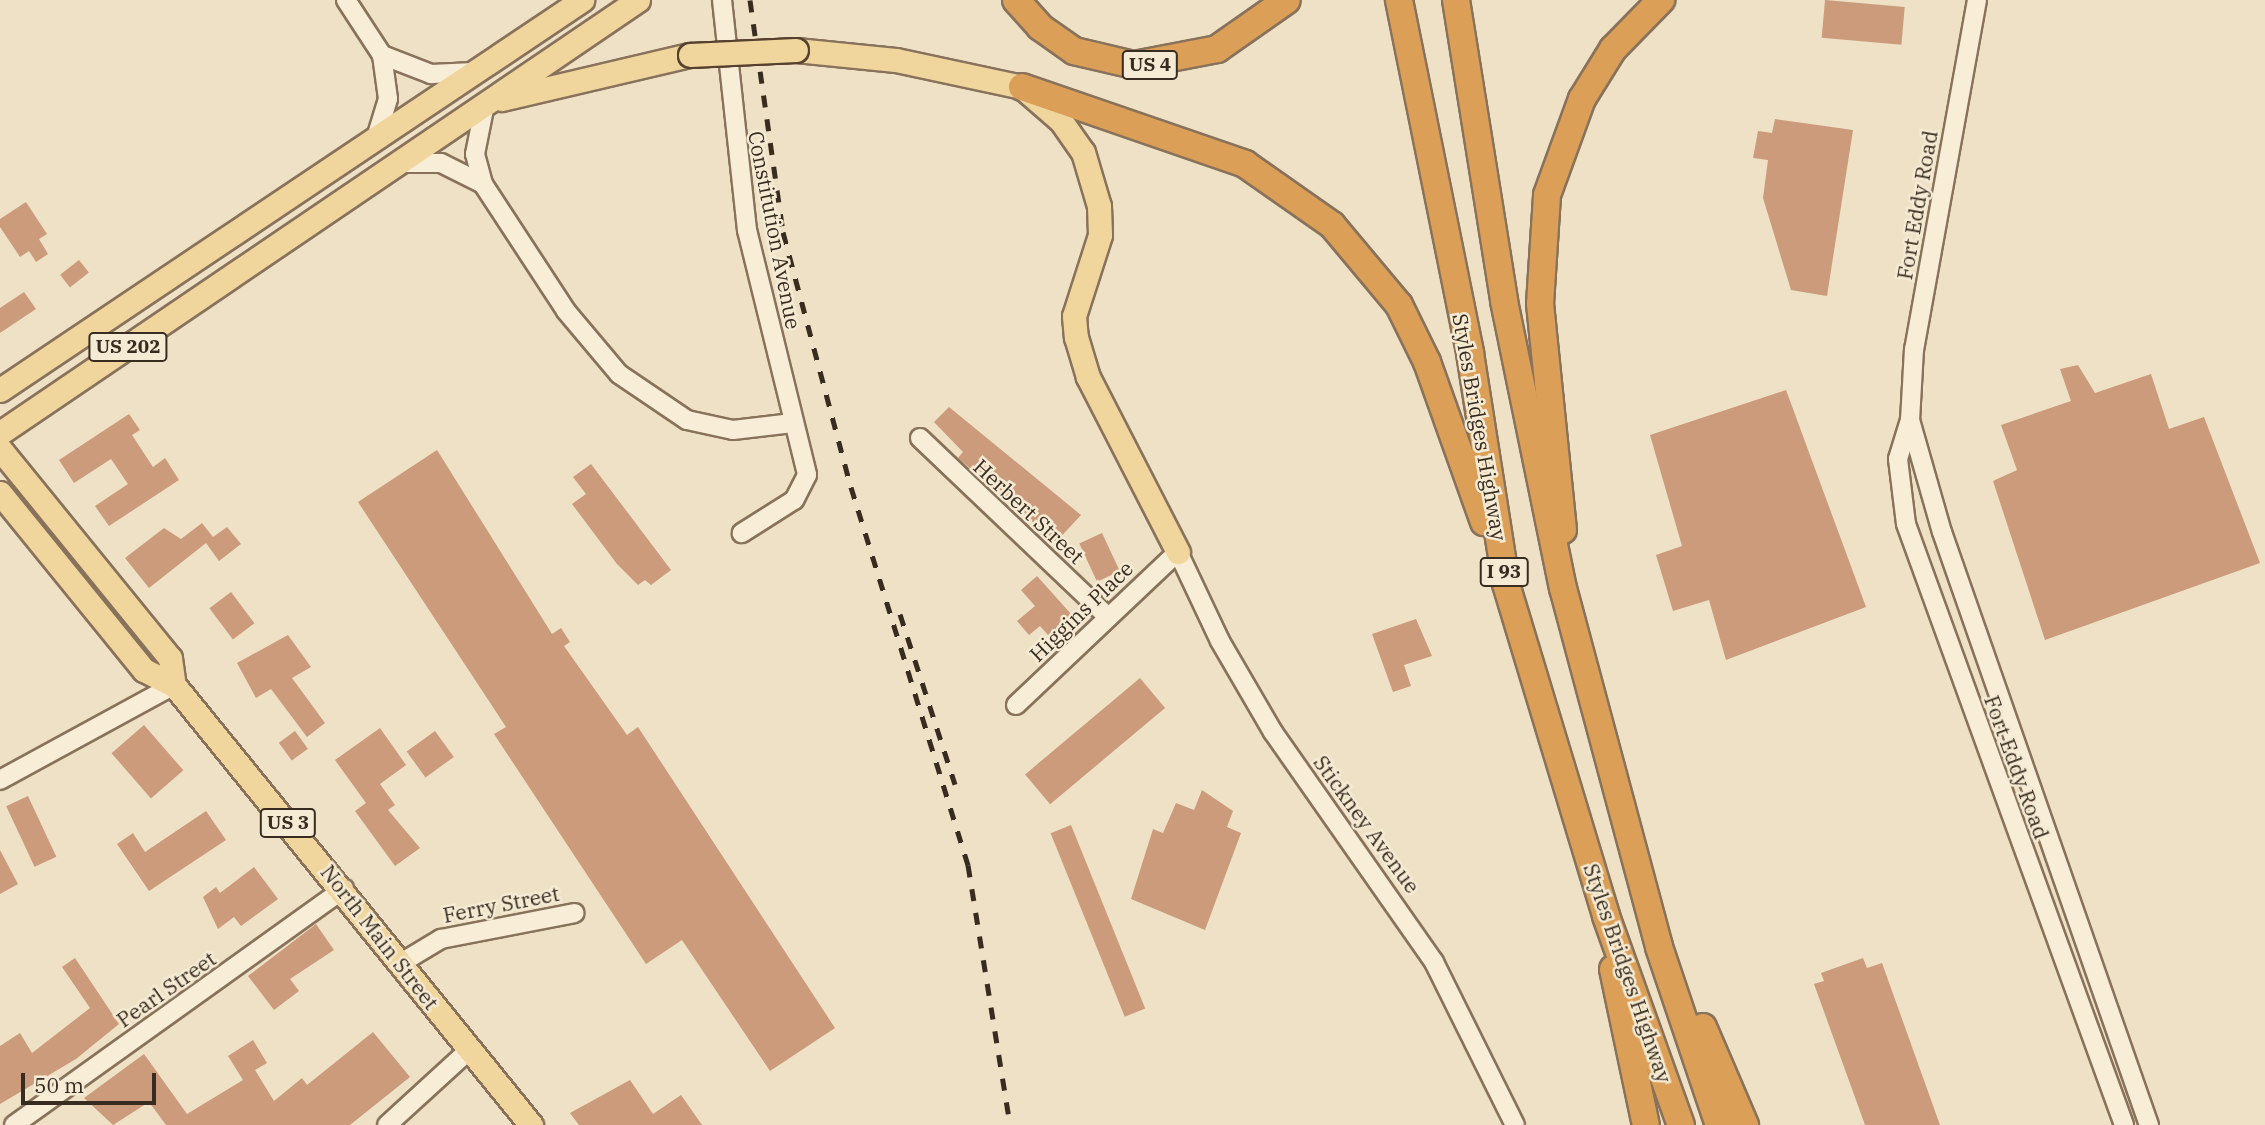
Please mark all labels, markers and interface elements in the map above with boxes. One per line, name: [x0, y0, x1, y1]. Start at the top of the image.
road number: US 4: [1120, 50, 1180, 80]
street label: Constitution Avenue: [743, 129, 807, 331]
street label: Fort Eddy Road: [1891, 129, 1943, 281]
street label: Styles Bridges Highway: [1448, 311, 1512, 543]
road number: US 202: [88, 332, 168, 362]
street label: Herbert Street: [969, 453, 1089, 569]
street label: Higgins Place: [1024, 555, 1138, 667]
road number: I 93: [1480, 556, 1528, 587]
street label: Fort Eddy Road: [1979, 692, 2055, 842]
street label: Stickney Avenue: [1309, 750, 1425, 898]
road number: US 3: [258, 808, 318, 838]
street label: North Main Street: [316, 860, 444, 1014]
street label: Styles Bridges Highway: [1579, 860, 1677, 1086]
street label: Ferry Street: [441, 880, 561, 928]
street label: Pearl Street: [112, 946, 220, 1032]
scale bar: [24, 1058, 159, 1102]
text: 50 m: [34, 1071, 84, 1099]

